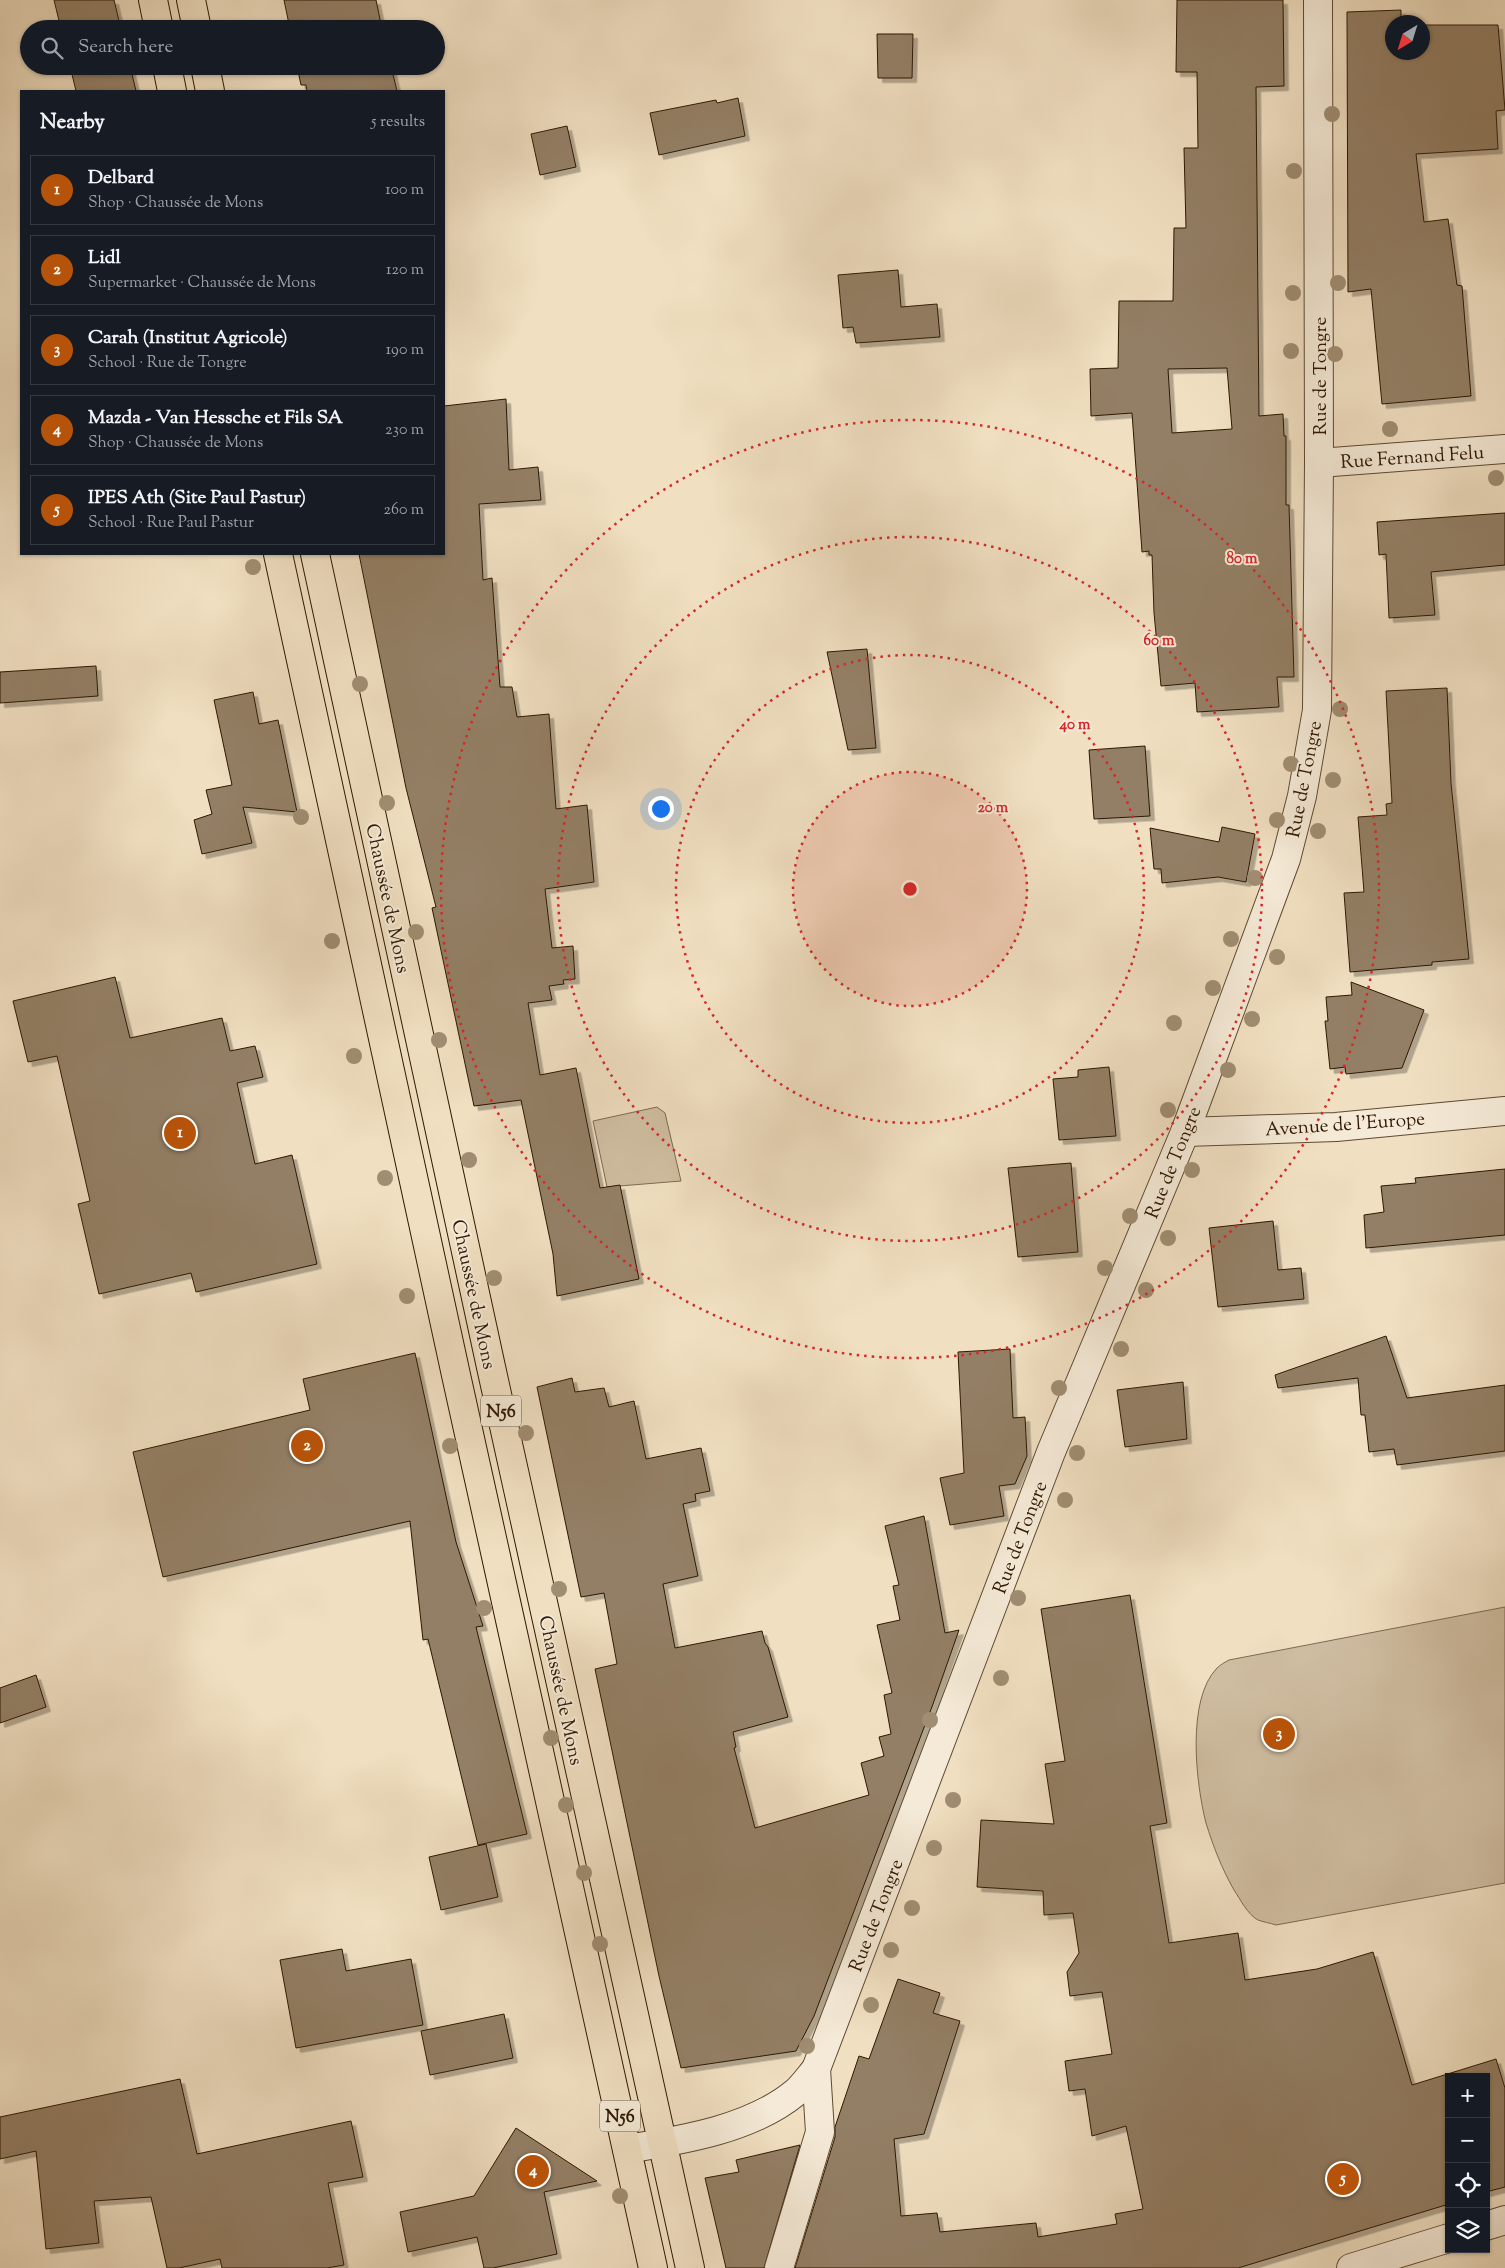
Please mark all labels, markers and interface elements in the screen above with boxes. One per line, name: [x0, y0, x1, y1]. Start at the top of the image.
north arrow: [1385, 15, 1430, 60]
search box: [20, 20, 445, 75]
icon: search: [38, 34, 66, 62]
text: Search here: [78, 34, 173, 61]
text: Nearby: [40, 108, 105, 138]
text: 5 results: [371, 111, 425, 134]
text: Delbard: [88, 165, 154, 192]
text: 1: [54, 179, 60, 202]
text: 100 m: [385, 179, 424, 202]
text: Shop · Chaussée de Mons: [88, 192, 263, 215]
text: Lidl: [88, 245, 121, 272]
text: 2: [53, 259, 61, 282]
text: 120 m: [386, 259, 424, 282]
text: Supermarket · Chaussée de Mons: [88, 272, 316, 295]
street label: Rue de Tongre: [1308, 316, 1335, 435]
text: Carah (Institut Agricole): [88, 325, 287, 352]
text: 3: [54, 339, 60, 362]
text: 190 m: [386, 339, 424, 362]
text: School · Rue de Tongre: [88, 352, 247, 375]
text: Mazda - Van Hessche et Fils SA: [88, 405, 343, 432]
text: 4: [53, 419, 61, 442]
text: 230 m: [385, 419, 424, 442]
text: Shop · Chaussée de Mons: [88, 432, 263, 455]
street label: Rue Fernand Felu: [1339, 440, 1485, 477]
text: IPES Ath (Site Paul Pastur): [88, 485, 306, 512]
text: 5: [54, 499, 60, 522]
text: 260 m: [383, 499, 424, 522]
text: School · Rue Paul Pastur: [88, 512, 254, 535]
text: 80 m: [1226, 549, 1258, 570]
text: 60 m: [1144, 631, 1175, 652]
text: 40 m: [1059, 715, 1091, 736]
street label: Rue de Tongre: [1281, 718, 1330, 840]
your location: [648, 796, 674, 822]
text: 20 m: [978, 798, 1009, 819]
street label: Chaussée de Mons: [358, 821, 416, 976]
centre of rings: [901, 880, 919, 898]
street label: Rue de Tongre: [1140, 1103, 1209, 1223]
street label: Avenue de l'Europe: [1264, 1106, 1426, 1145]
pin: 1: [164, 1114, 196, 1152]
street label: Chaussée de Mons: [444, 1217, 502, 1372]
road number: N56: [481, 1395, 521, 1426]
pin: 2: [291, 1427, 323, 1465]
street label: Rue de Tongre: [987, 1477, 1055, 1598]
street label: Chaussée de Mons: [531, 1613, 589, 1768]
pin: 3: [1263, 1715, 1295, 1753]
street label: Rue de Tongre: [843, 1855, 911, 1976]
map controls: [1445, 2073, 1490, 2253]
button: +: [1445, 2073, 1490, 2118]
road number: N56: [600, 2100, 640, 2132]
button: −: [1445, 2118, 1490, 2163]
pin: 4: [517, 2152, 549, 2190]
pin: 5: [1327, 2160, 1359, 2198]
button: locate: [1445, 2163, 1490, 2208]
button: layers: [1445, 2208, 1490, 2253]

